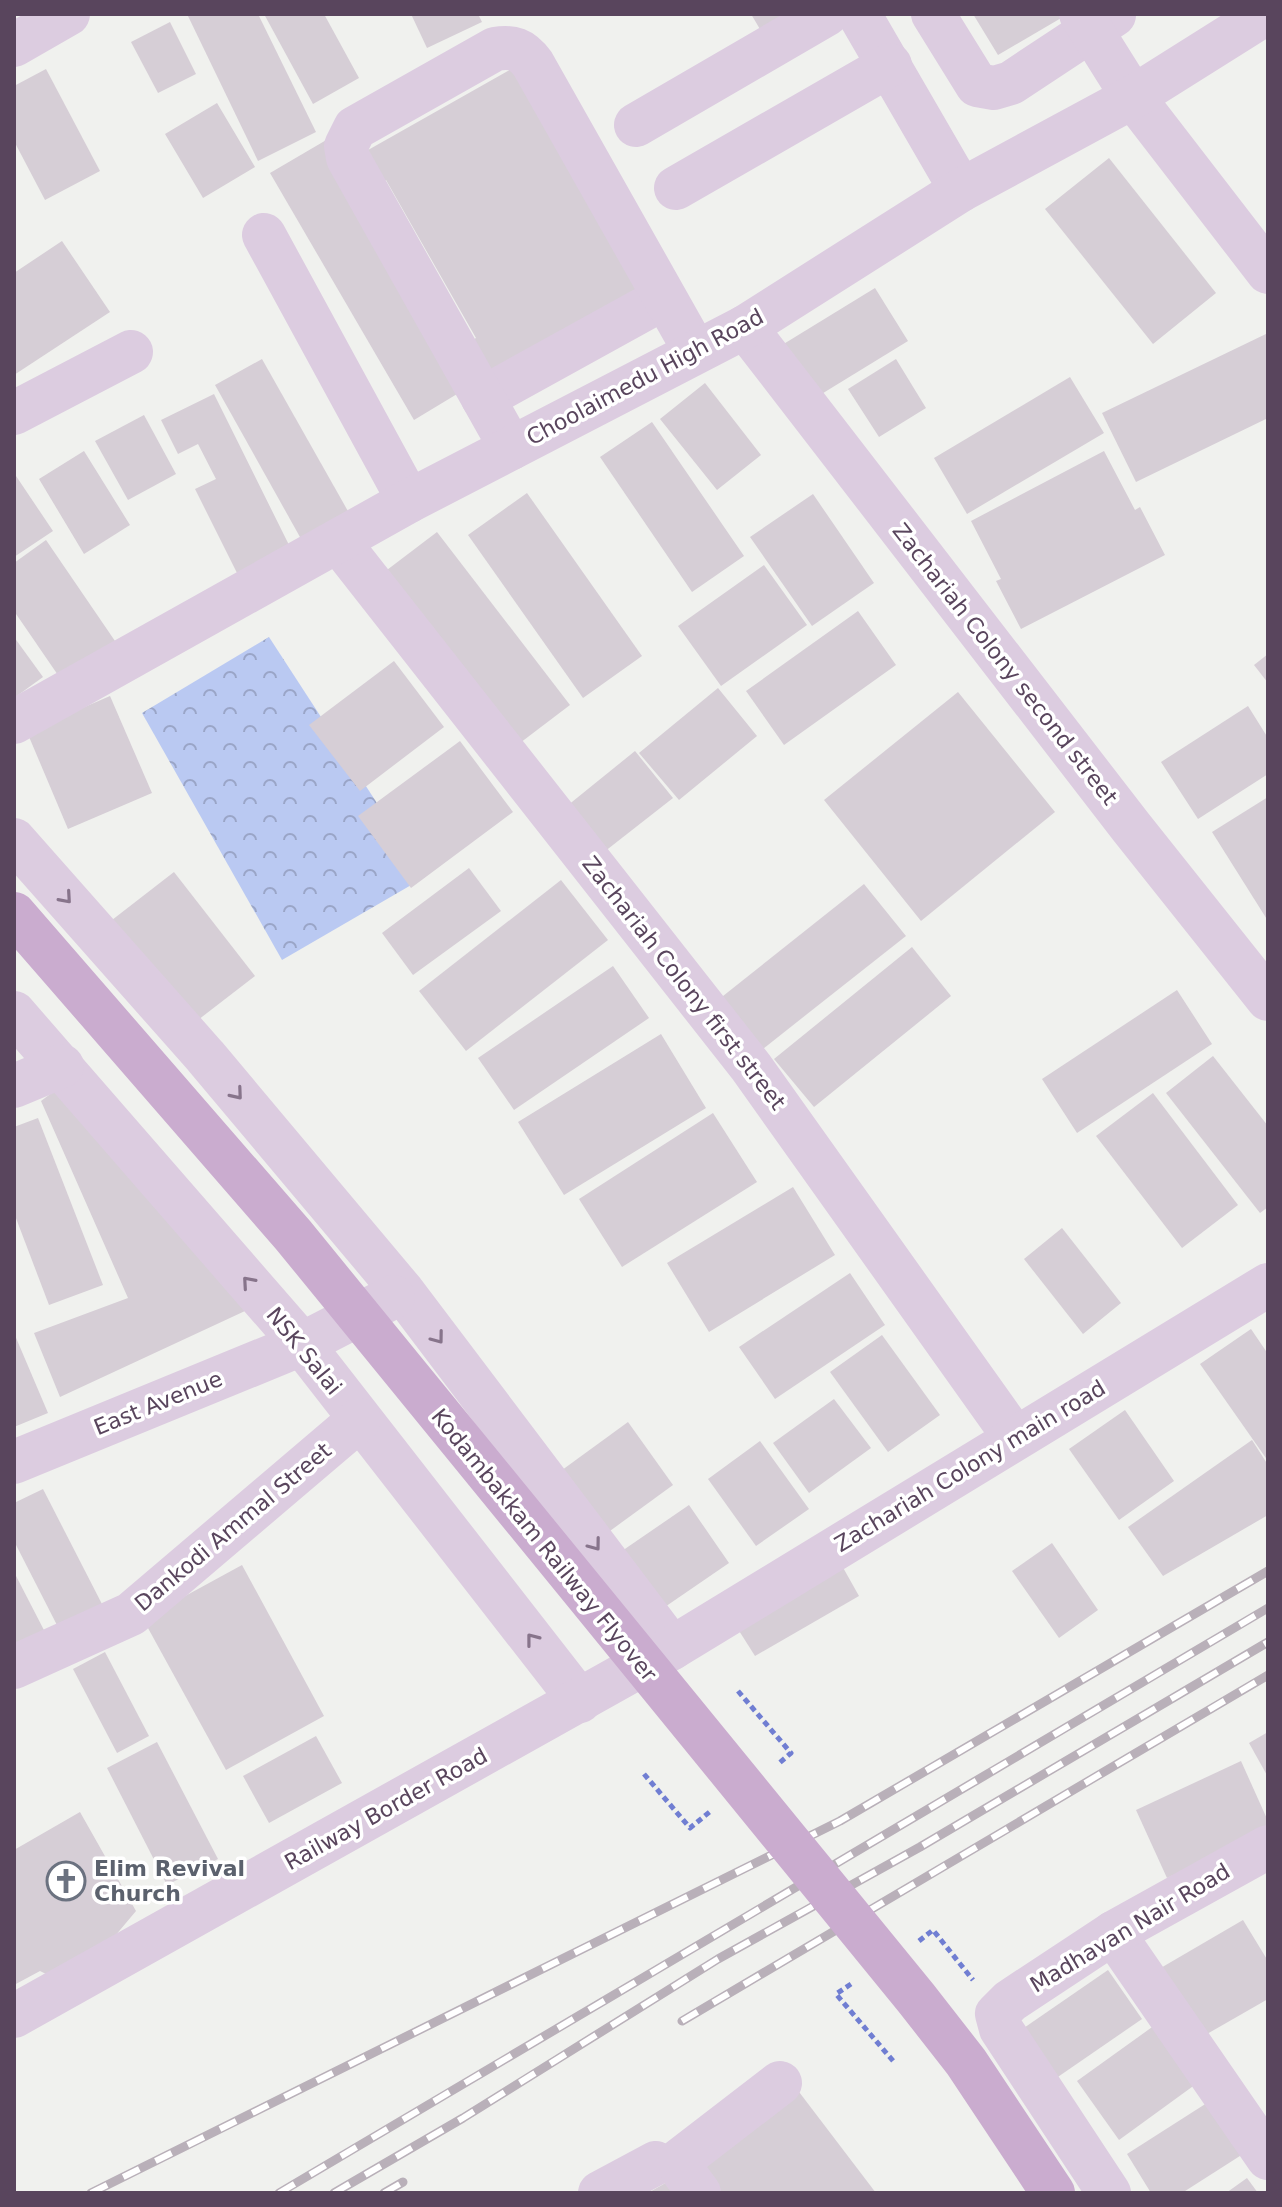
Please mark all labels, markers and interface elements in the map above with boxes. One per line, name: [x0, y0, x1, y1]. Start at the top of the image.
street label: Choolaimedu High Road: [522, 304, 768, 450]
street label: Zachariah Colony second street: [887, 518, 1123, 810]
street label: Zachariah Colony first street: [577, 851, 791, 1115]
one-way arrow: [56, 889, 70, 904]
one-way arrow: [227, 1085, 242, 1099]
one-way arrow: [244, 1277, 258, 1292]
street label: NSK Salai: [261, 1302, 347, 1400]
one-way arrow: [428, 1329, 442, 1343]
street label: East Avenue: [90, 1366, 226, 1440]
street label: Zachariah Colony main road: [830, 1375, 1110, 1557]
street label: Kodambakkam Railway Flyover: [426, 1404, 662, 1687]
street label: Dankodi Ammal Street: [130, 1437, 336, 1616]
one-way arrow: [585, 1536, 599, 1551]
one-way arrow: [527, 1634, 542, 1648]
street label: Railway Border Road: [280, 1743, 492, 1875]
place label: Elim Revival Church: [94, 1856, 245, 1906]
street label: Madhavan Nair Road: [1026, 1858, 1234, 1998]
church icon: Elim Revival Church: [45, 1860, 87, 1902]

